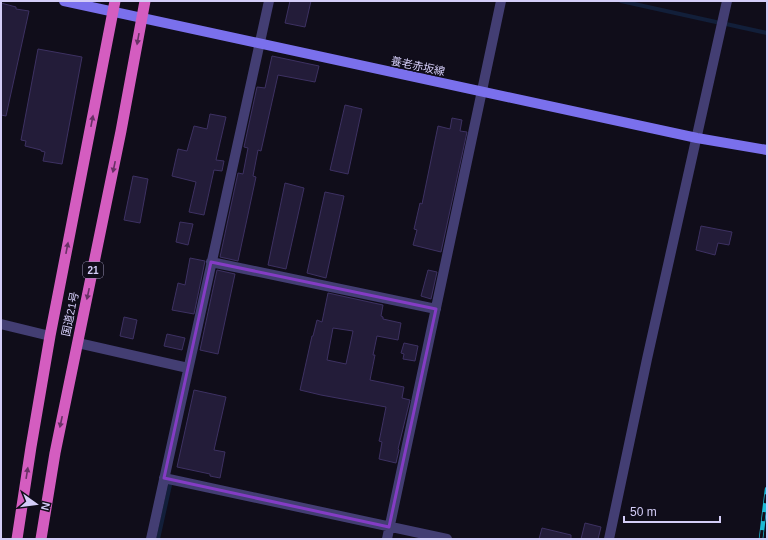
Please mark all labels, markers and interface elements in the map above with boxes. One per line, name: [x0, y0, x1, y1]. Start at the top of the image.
one-way arrow: [135, 33, 141, 45]
street label: 養老赤坂線: [390, 54, 446, 78]
one-way arrow: [89, 115, 95, 127]
one-way arrow: [110, 161, 116, 173]
one-way arrow: [64, 242, 70, 254]
road number: 21: [83, 262, 103, 278]
one-way arrow: [84, 288, 90, 301]
street label: 国道21号: [59, 291, 81, 337]
one-way arrow: [58, 416, 64, 428]
one-way arrow: [24, 467, 30, 479]
north arrow: [16, 484, 56, 524]
scale bar: [624, 498, 720, 524]
text: N: [39, 501, 52, 512]
text: 50 m: [630, 505, 657, 519]

